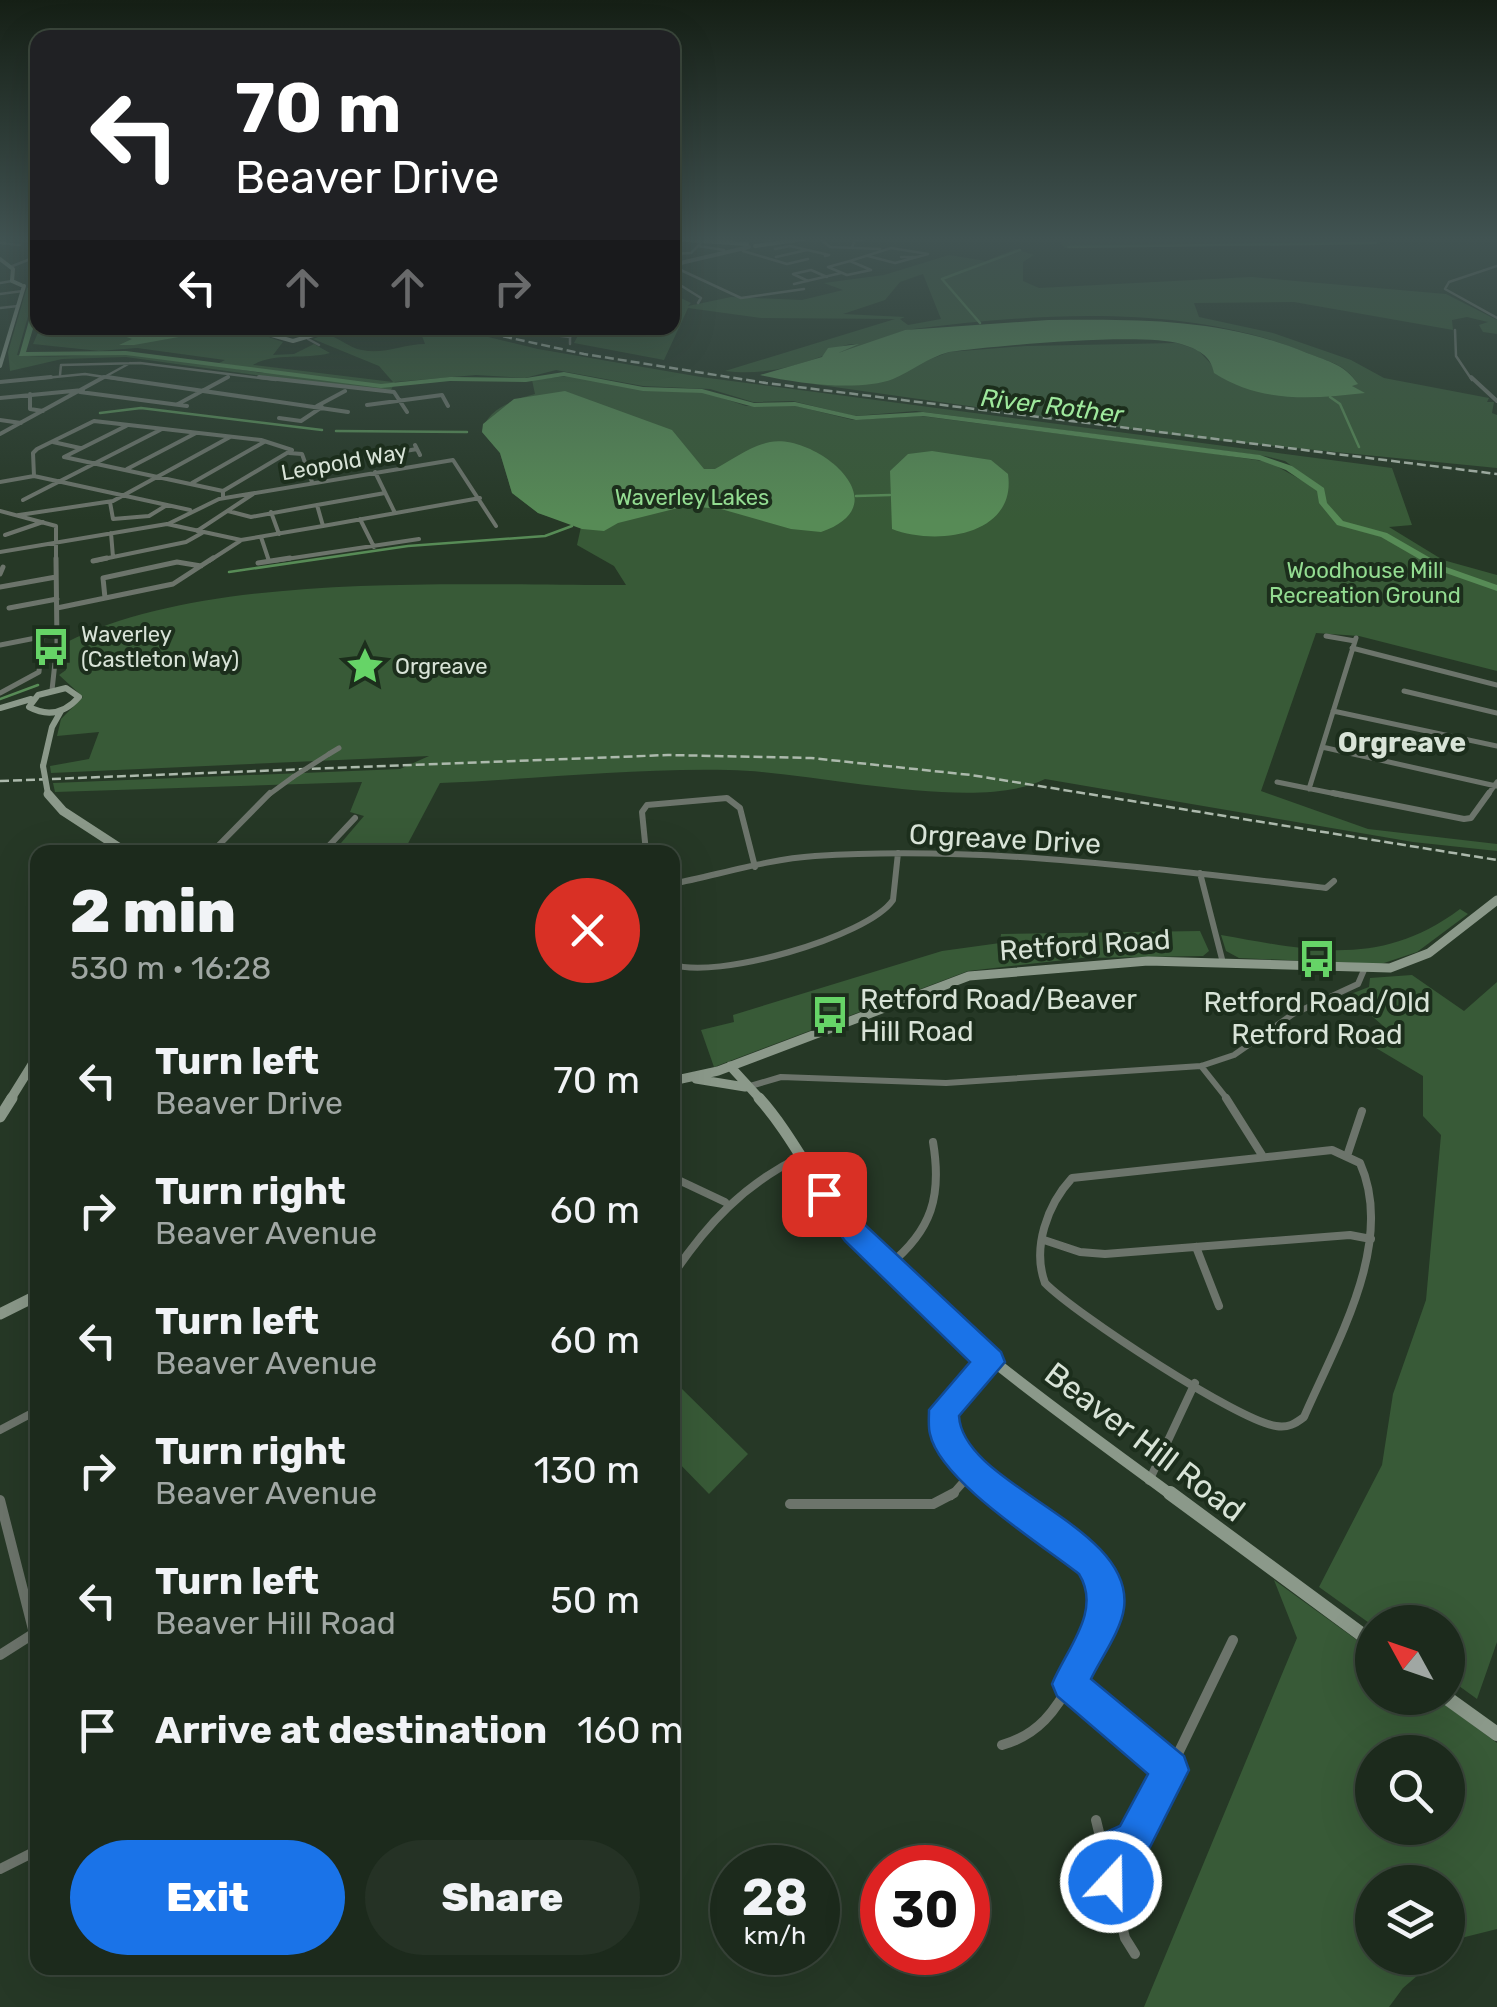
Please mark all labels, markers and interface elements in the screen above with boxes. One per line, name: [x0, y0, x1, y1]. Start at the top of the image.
text: 70 m: [235, 67, 402, 150]
icon: left: [70, 70, 200, 200]
text: Beaver Drive: [235, 151, 499, 204]
icon: left: [170, 260, 225, 315]
icon: ahead: [275, 260, 330, 315]
icon: ahead: [380, 260, 435, 315]
icon: right: [485, 260, 540, 315]
water label: River Rother: [979, 383, 1127, 429]
street label: Leopold Way: [279, 438, 409, 486]
park label: Waverley Lakes: [615, 484, 769, 511]
park label: Woodhouse Mill Recreation Ground: [1269, 557, 1461, 609]
place label: Waverley (Castleton Way): [81, 621, 239, 673]
bus stop icon: Waverley (Castleton Way): [30, 626, 72, 668]
place icon: Orgreave: [344, 645, 386, 687]
place label: Orgreave: [395, 653, 488, 680]
district label: Orgreave: [1338, 726, 1466, 759]
street label: Orgreave Drive: [908, 817, 1102, 861]
text: 2 min: [70, 876, 236, 947]
button: close: [535, 878, 640, 983]
street label: Retford Road: [998, 923, 1172, 967]
bus stop icon: Retford Road/Old Retford Road: [1296, 938, 1338, 980]
text: 530 m · 16:28: [70, 949, 271, 987]
place label: Retford Road/Beaver Hill Road: [860, 983, 1137, 1048]
place label: Retford Road/Old Retford Road: [1204, 986, 1430, 1051]
bus stop icon: Retford Road/Beaver Hill Road: [809, 994, 851, 1036]
text: Turn left: [155, 1038, 319, 1084]
icon: left: [70, 1053, 125, 1108]
text: 70 m: [553, 1057, 640, 1103]
text: Beaver Drive: [155, 1084, 343, 1122]
pin: [782, 1152, 867, 1237]
icon: arrive: [797, 1167, 852, 1222]
text: Turn right: [155, 1168, 346, 1214]
icon: right: [70, 1183, 125, 1238]
text: 60 m: [550, 1187, 640, 1233]
text: Beaver Avenue: [155, 1214, 377, 1252]
text: Turn left: [155, 1298, 319, 1344]
icon: left: [70, 1313, 125, 1368]
text: 60 m: [550, 1317, 640, 1363]
text: Beaver Avenue: [155, 1344, 377, 1382]
street label: Beaver Hill Road: [1037, 1354, 1253, 1530]
text: Turn right: [155, 1428, 346, 1474]
icon: right: [70, 1443, 125, 1498]
text: 130 m: [534, 1447, 640, 1493]
text: Beaver Avenue: [155, 1474, 377, 1512]
text: Turn left: [155, 1558, 319, 1604]
icon: left: [70, 1573, 125, 1628]
text: 50 m: [550, 1577, 640, 1623]
text: Beaver Hill Road: [155, 1604, 396, 1642]
north arrow: [1355, 1605, 1465, 1715]
map controls: [1355, 1605, 1465, 1975]
icon: arrive: [70, 1703, 125, 1758]
text: Arrive at destination: [155, 1707, 547, 1753]
text: 160 m: [577, 1707, 684, 1753]
button: search: [1355, 1735, 1465, 1845]
position arrow: [1059, 1830, 1163, 1934]
button: Exit: [70, 1840, 345, 1955]
button: Share: [365, 1840, 640, 1955]
speed limit sign: 30: [860, 1845, 990, 1975]
button: layers: [1355, 1865, 1465, 1975]
text: 28: [742, 1868, 808, 1928]
text: km/h: [744, 1921, 806, 1950]

